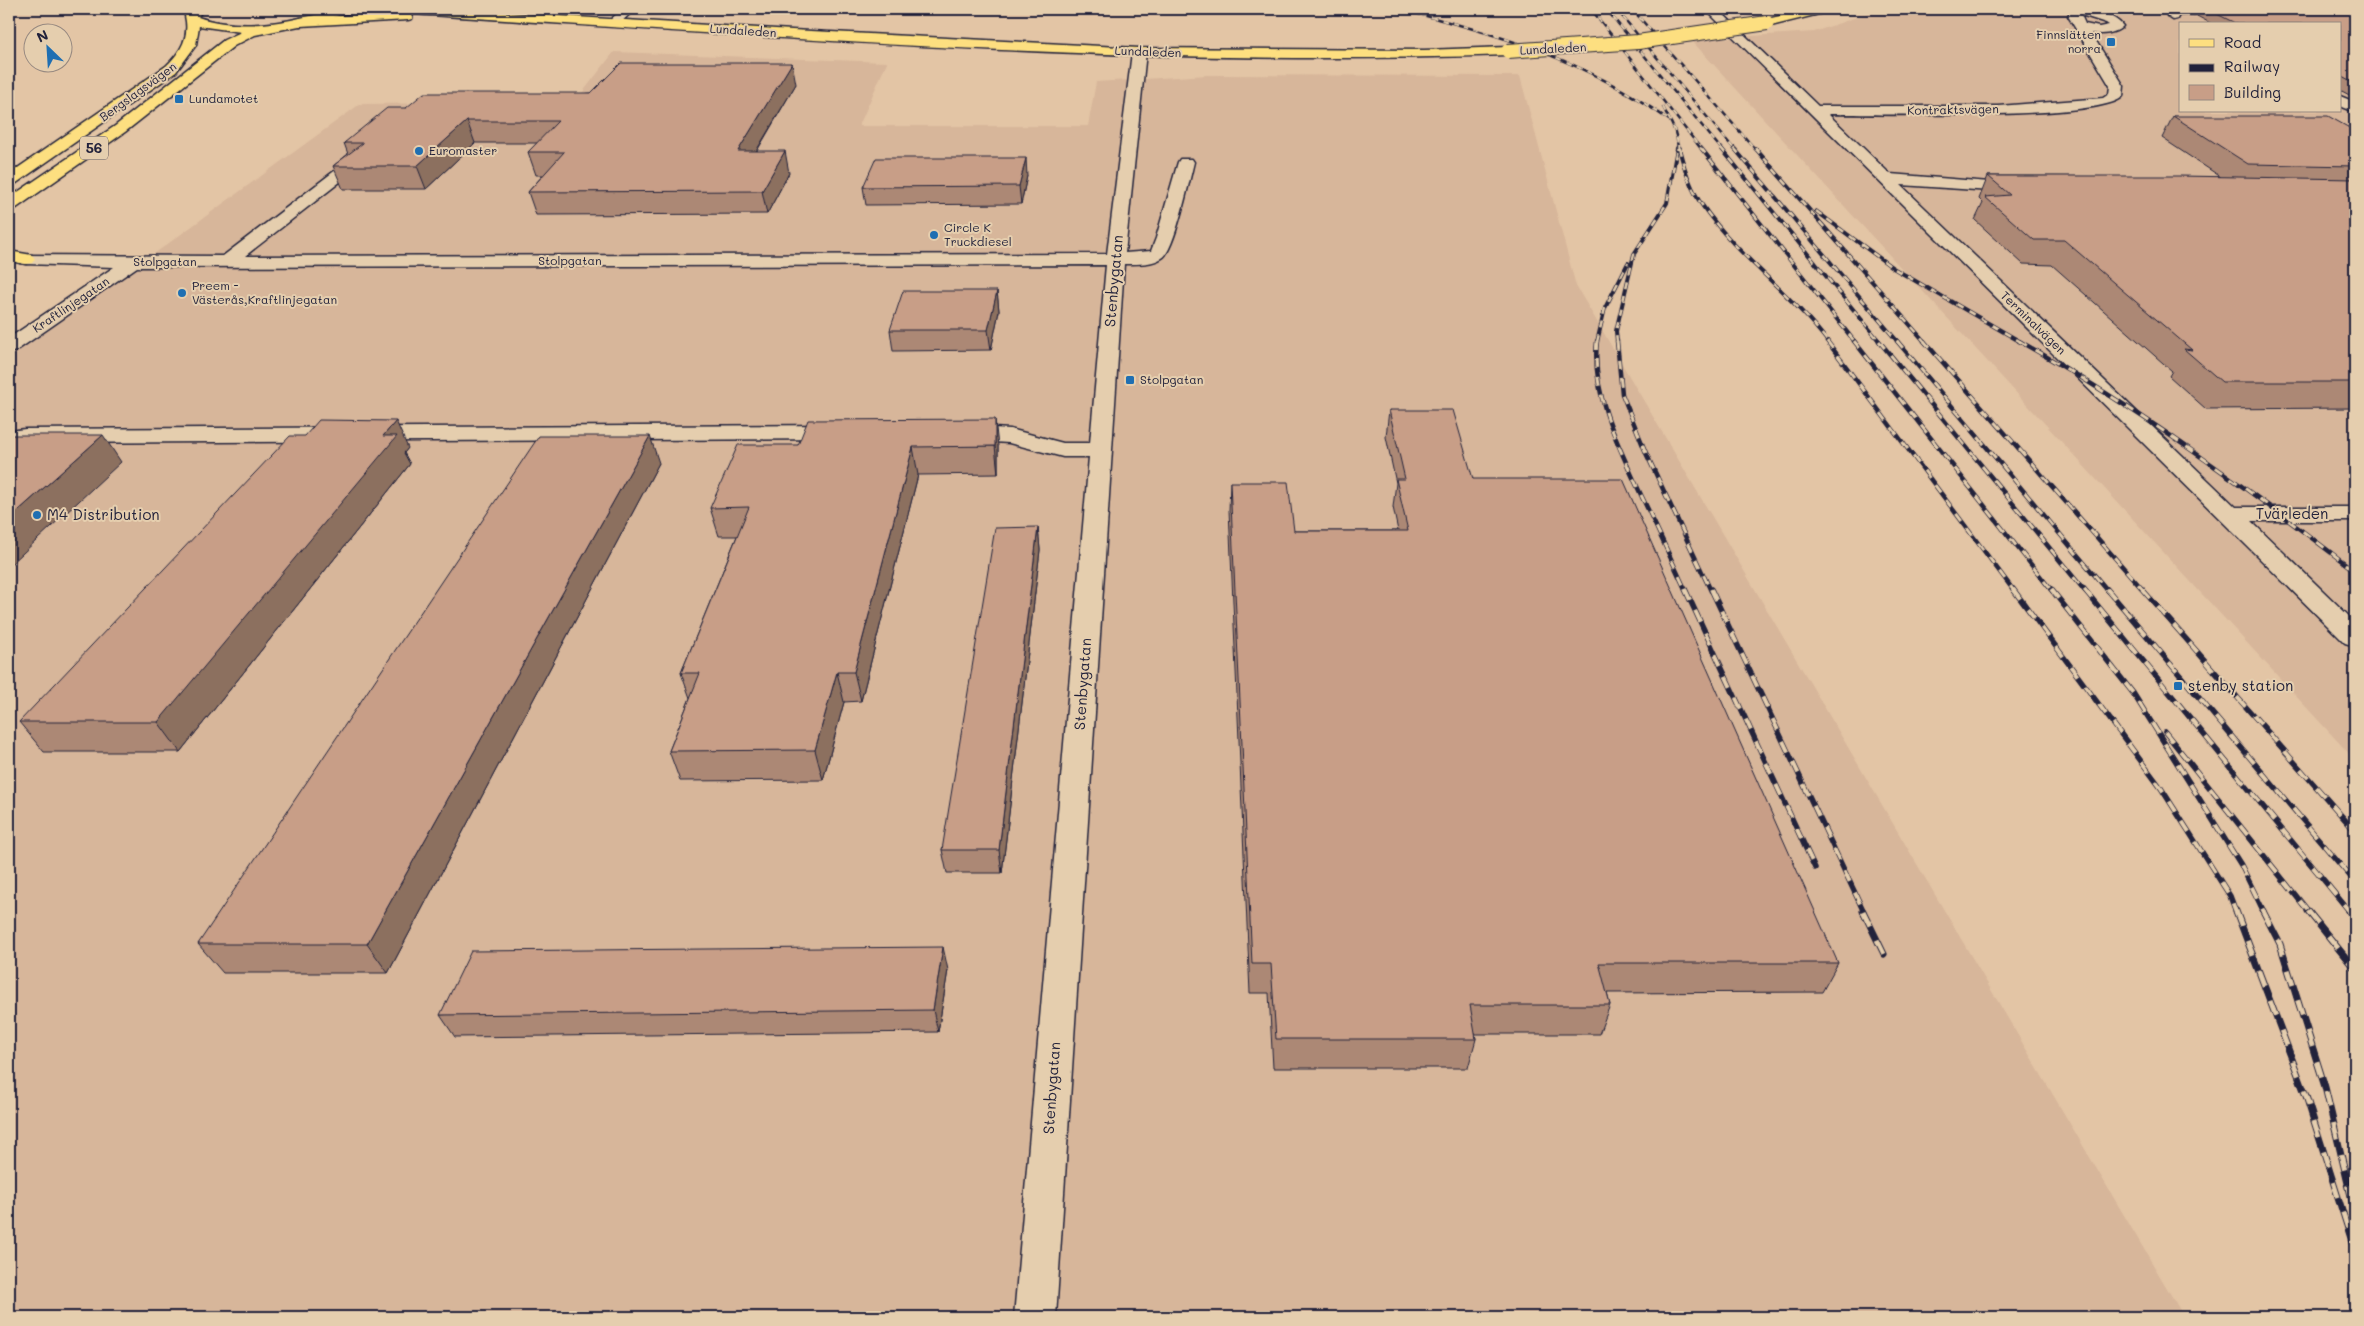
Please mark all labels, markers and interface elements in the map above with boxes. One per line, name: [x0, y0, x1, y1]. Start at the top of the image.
street label: Lundaleden: [709, 20, 777, 40]
north arrow: [22, 22, 72, 72]
legend: [2179, 22, 2342, 112]
text: N: [33, 25, 51, 47]
place label: Finnslätten norra: [2036, 26, 2101, 56]
text: Road: [2224, 32, 2261, 52]
marker: Finnslätten norra: [2105, 36, 2117, 48]
street label: Lundaleden: [1519, 38, 1587, 58]
street label: Lundaleden: [1114, 42, 1182, 60]
text: Railway: [2224, 56, 2280, 76]
street label: Bergslagsvägen: [96, 58, 179, 125]
text: Building: [2224, 82, 2281, 102]
place label: Lundamotet: [189, 90, 258, 106]
marker: Lundamotet: [173, 93, 185, 105]
street label: Kontraktsvägen: [1907, 100, 1999, 118]
road number: 56: [80, 136, 108, 160]
place label: Euromaster: [429, 142, 497, 158]
marker: Euromaster: [413, 145, 425, 157]
place label: Circle K Truckdiesel: [944, 219, 1012, 249]
marker: Circle K Truckdiesel: [928, 229, 940, 241]
street label: Stenbygatan: [1099, 234, 1127, 328]
street label: Stolpgatan: [538, 252, 602, 268]
street label: Stolpgatan: [133, 253, 197, 269]
street label: Kraftlinjegatan: [29, 273, 112, 336]
place label: Preem - Västerås,Kraftlinjegatan: [192, 277, 337, 307]
marker: Preem - Västerås,Kraftlinjegatan: [176, 287, 188, 299]
street label: Terminalvägen: [1998, 287, 2070, 358]
place label: Stolpgatan: [1140, 371, 1203, 387]
marker: Stolpgatan: [1124, 374, 1136, 386]
street label: Tvärleden: [2256, 503, 2328, 523]
place label: M4 Distribution: [47, 504, 160, 524]
marker: M4 Distribution: [31, 509, 43, 521]
street label: Stenbygatan: [1069, 637, 1095, 731]
place label: stenby station: [2188, 675, 2293, 695]
marker: stenby station: [2172, 680, 2184, 692]
street label: Stenbygatan: [1038, 1041, 1064, 1135]

